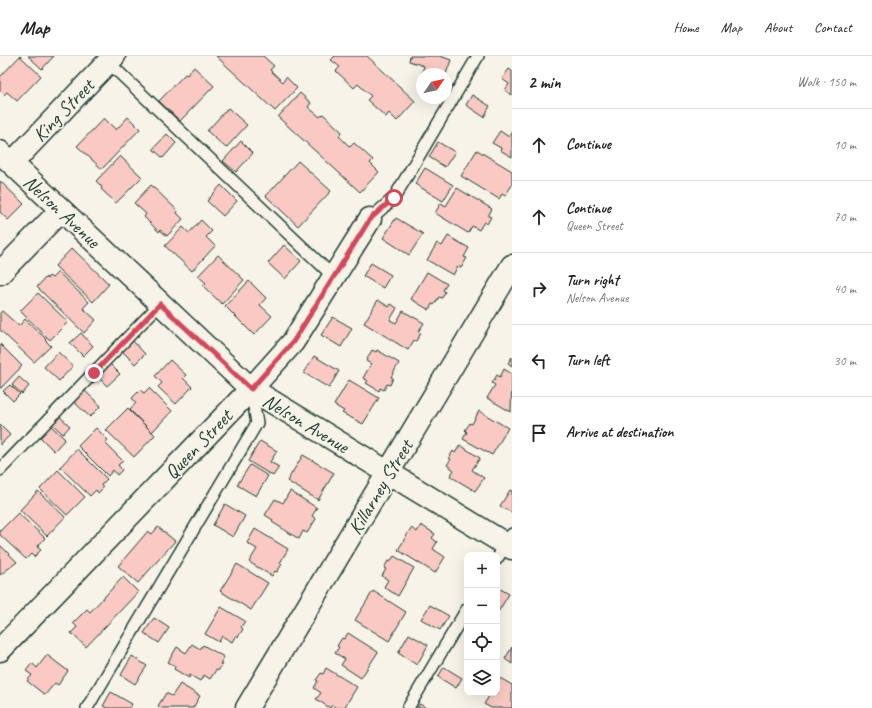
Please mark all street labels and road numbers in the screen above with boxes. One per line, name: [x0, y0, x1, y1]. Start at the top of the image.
street label: King Street: [27, 72, 101, 147]
street label: Nelson Avenue: [18, 170, 106, 254]
street label: Nelson Avenue: [258, 388, 355, 460]
street label: Queen Street: [159, 403, 239, 484]
street label: Killarney Street: [342, 433, 420, 539]

